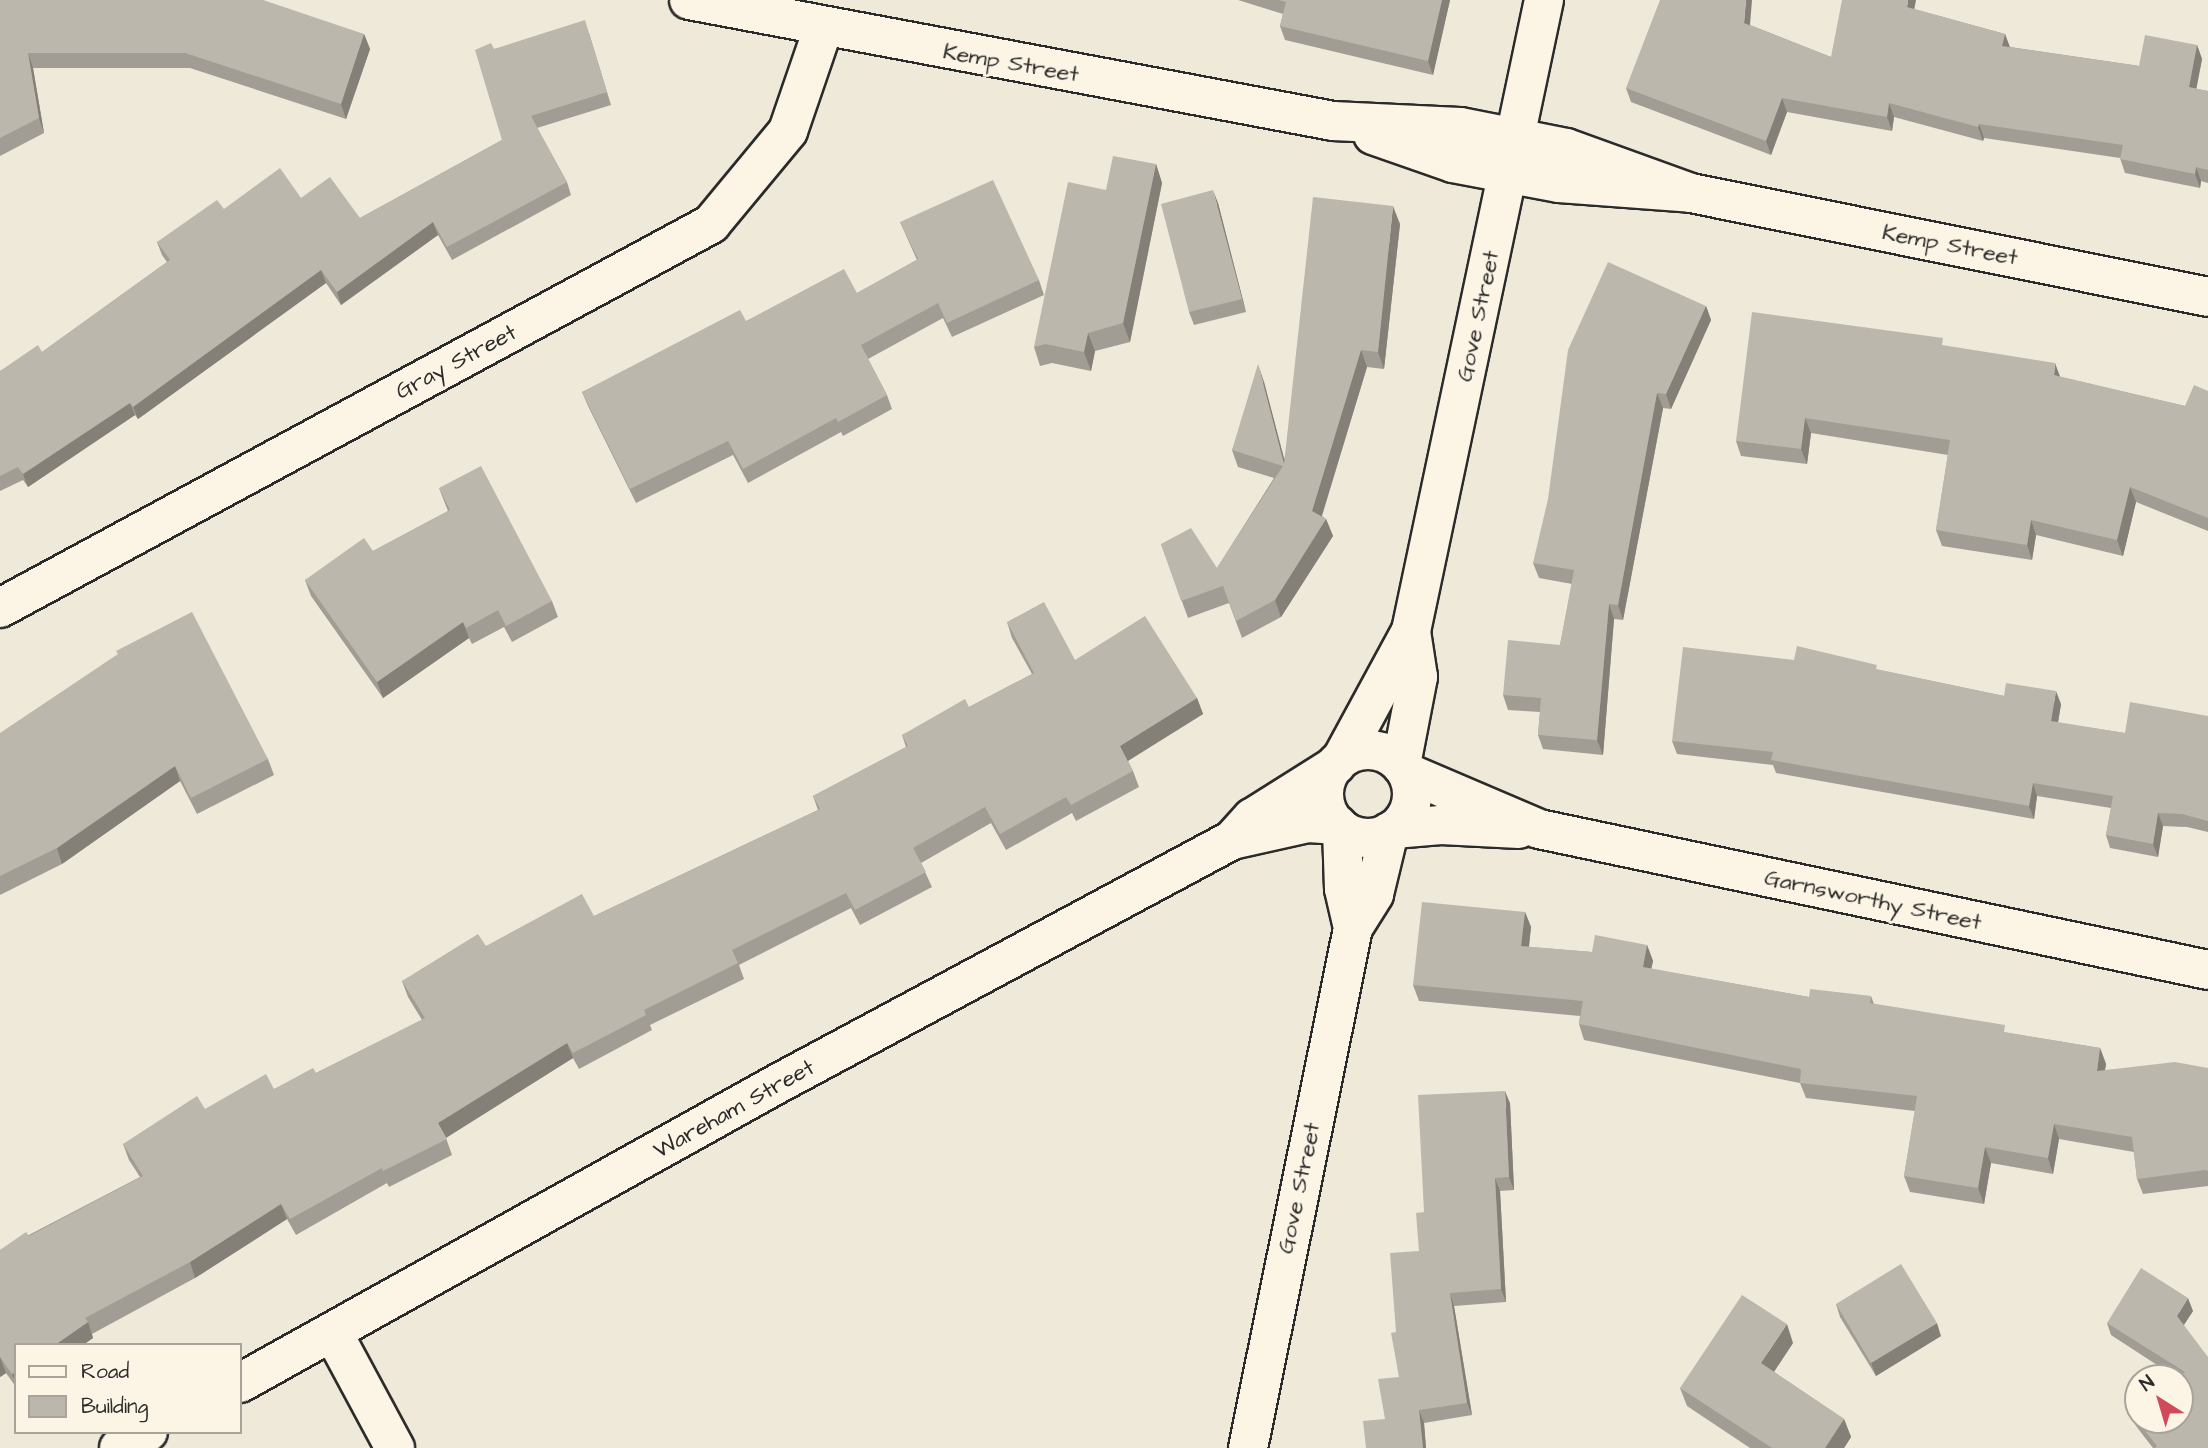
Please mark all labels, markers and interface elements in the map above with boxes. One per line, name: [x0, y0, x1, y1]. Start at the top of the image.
street label: Kemp Street: [941, 37, 1081, 89]
street label: Kemp Street: [1880, 218, 2020, 272]
street label: Gove Street: [1451, 248, 1505, 384]
street label: Gray Street: [391, 319, 521, 405]
street label: Garnsworthy Street: [1762, 864, 1984, 936]
street label: Wareham Street: [649, 1053, 819, 1165]
street label: Gove Street: [1272, 1120, 1326, 1256]
legend: [14, 1343, 242, 1434]
text: Road: [81, 1357, 129, 1386]
north arrow: [2124, 1364, 2194, 1434]
text: N: [2134, 1369, 2160, 1398]
text: Building: [81, 1392, 148, 1421]

